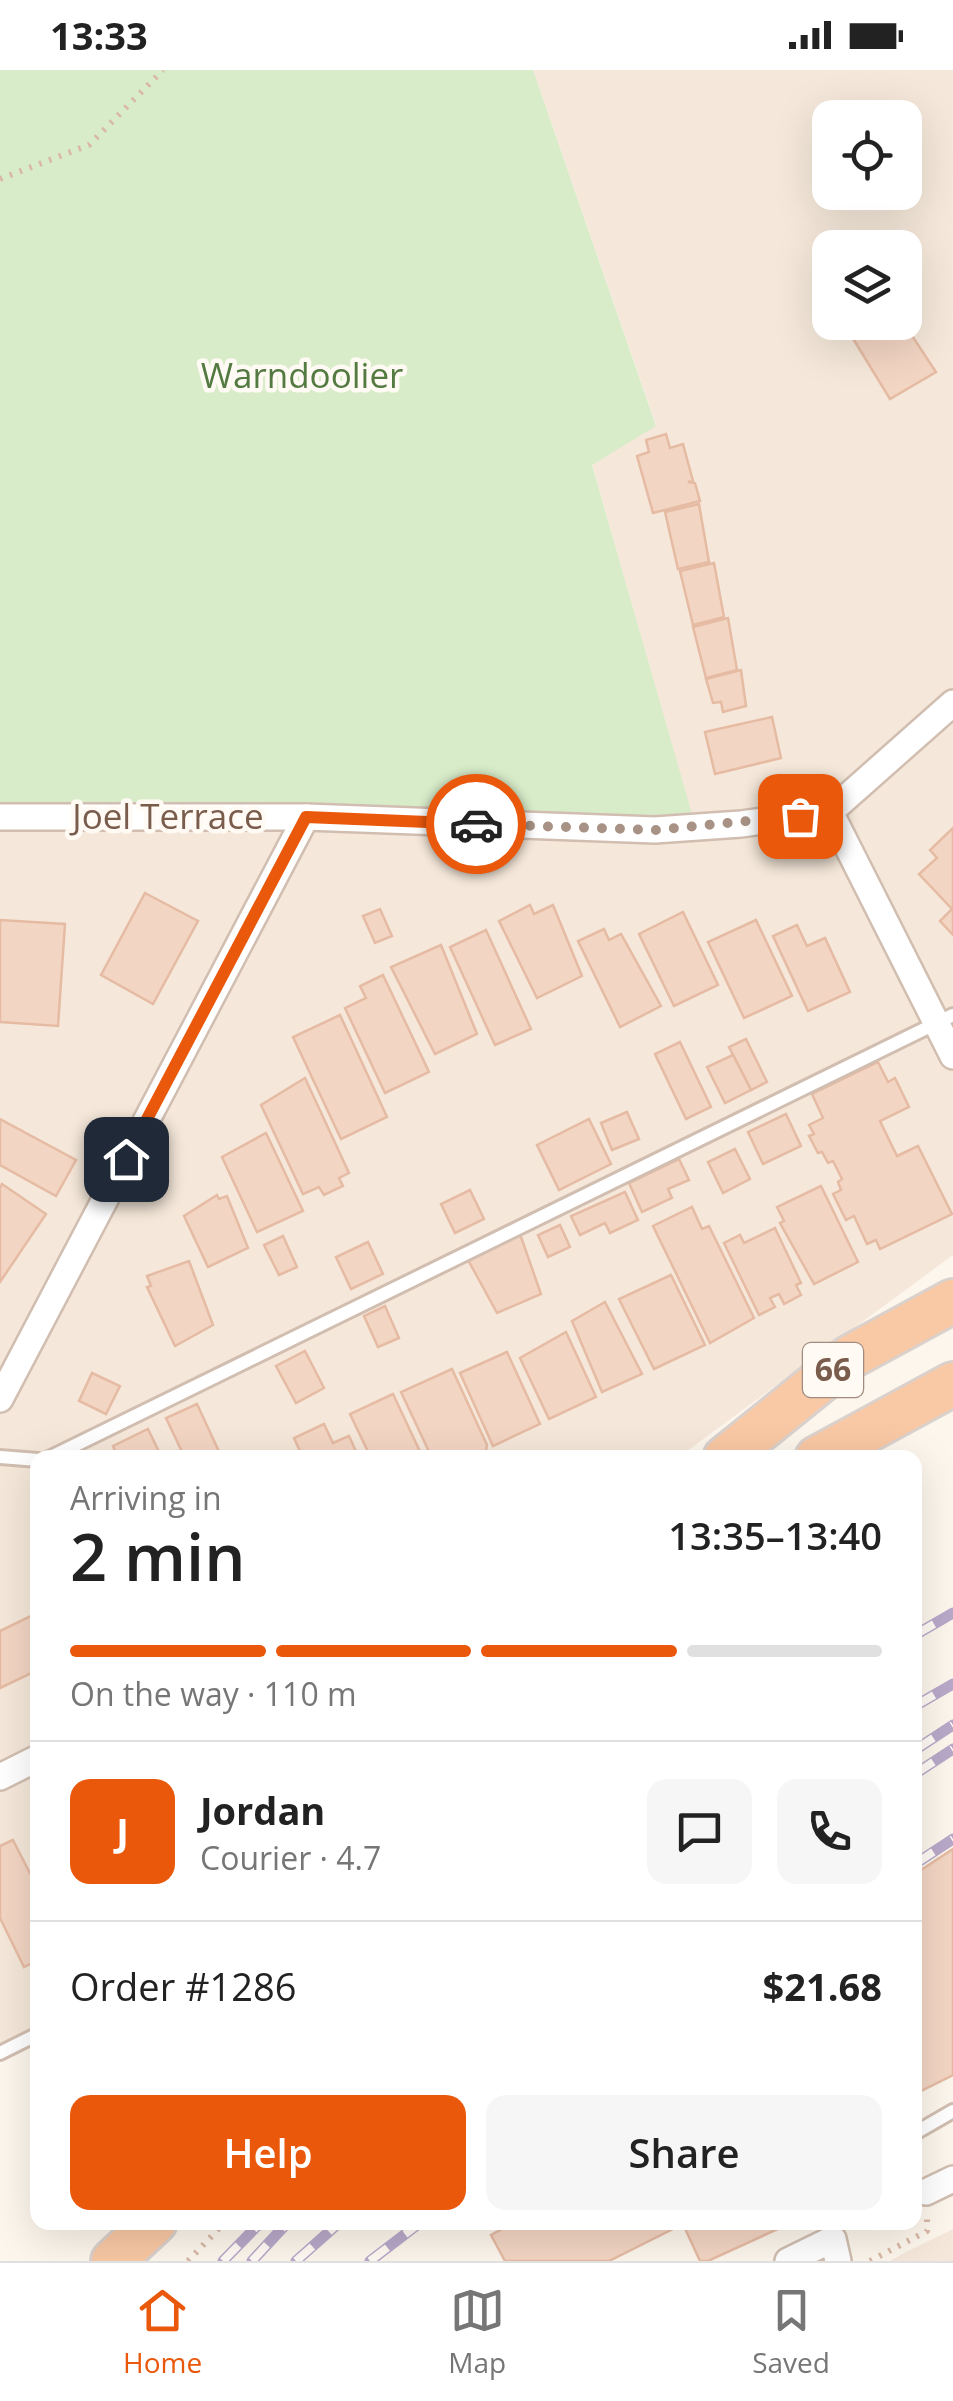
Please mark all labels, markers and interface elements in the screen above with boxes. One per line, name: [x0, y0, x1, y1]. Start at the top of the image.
text: 13:33: [50, 9, 148, 61]
map controls: [812, 100, 922, 340]
button: locate: [812, 100, 922, 210]
button: layers: [812, 230, 922, 340]
park label: Warndoolier: [201, 351, 403, 398]
courier: [426, 774, 526, 874]
pin: [758, 774, 843, 859]
icon: bag: [773, 789, 828, 844]
street label: Joel Terrace: [69, 792, 264, 839]
icon: car: [449, 797, 504, 852]
pin: [84, 1117, 169, 1202]
icon: home: [99, 1132, 154, 1187]
road number: 66: [803, 1343, 863, 1397]
text: Arriving in: [70, 1476, 222, 1519]
text: 13:35–13:40: [668, 1509, 882, 1561]
text: 2 min: [70, 1512, 245, 1600]
text: On the way · 110 m: [70, 1672, 357, 1715]
button: chat: [647, 1779, 752, 1884]
button: phone: [777, 1779, 882, 1884]
text: Jordan: [200, 1784, 325, 1836]
text: J: [116, 1805, 129, 1857]
text: Courier · 4.7: [200, 1836, 381, 1879]
text: Order #1286: [70, 1960, 297, 2012]
text: $21.68: [763, 1960, 882, 2012]
button: Help: [70, 2095, 466, 2210]
button: Share: [486, 2095, 882, 2210]
tab: Home: [123, 2283, 202, 2381]
tab: Map: [448, 2283, 506, 2381]
tab: Saved: [752, 2283, 830, 2381]

